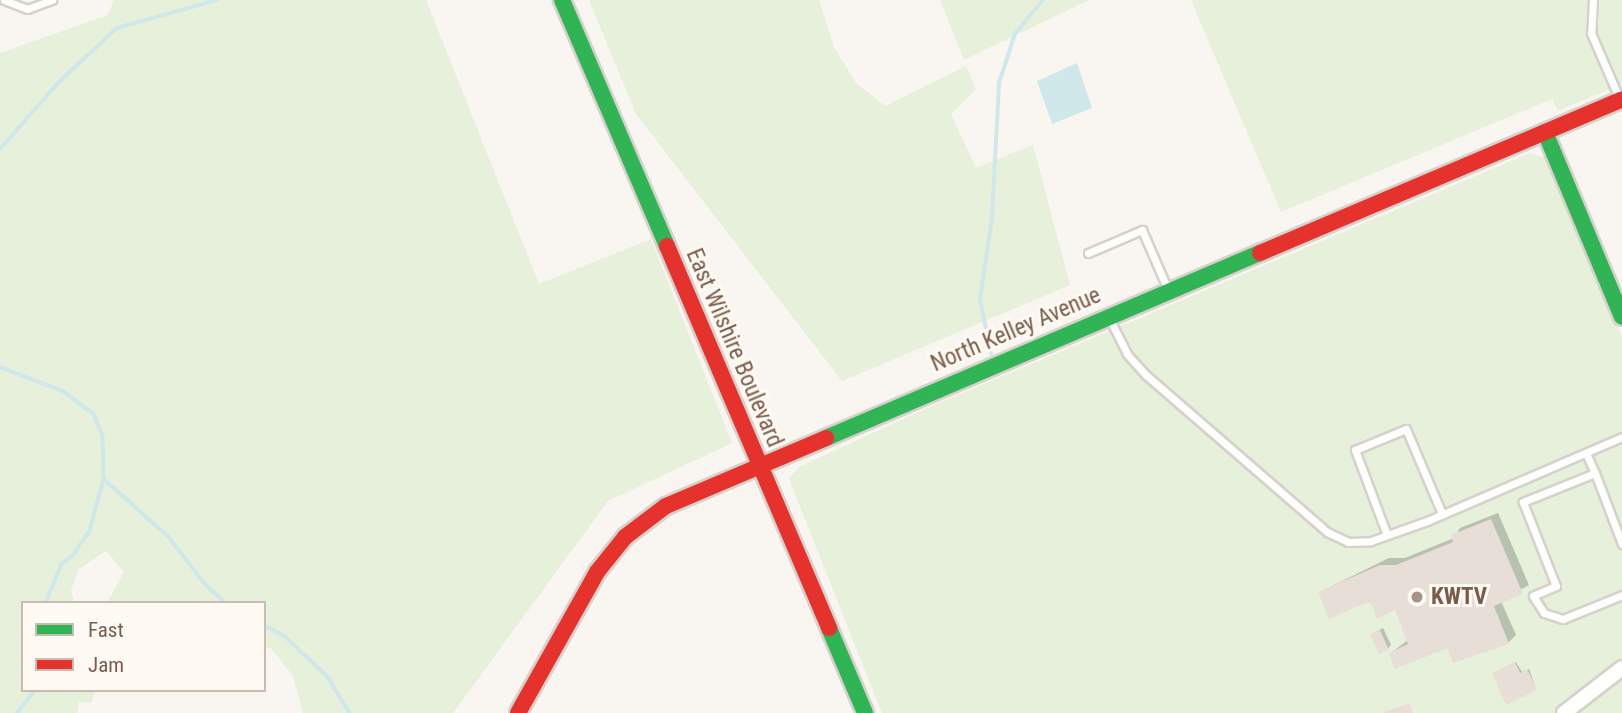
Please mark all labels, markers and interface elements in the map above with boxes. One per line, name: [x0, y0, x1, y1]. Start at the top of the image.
street label: East Wilshire Boulevard: [680, 245, 788, 451]
street label: North Kelley Avenue: [927, 282, 1105, 378]
place label: KWTV: [1431, 583, 1487, 611]
marker: KWTV: [1409, 589, 1425, 605]
legend: [21, 601, 266, 692]
text: Fast: [88, 618, 124, 642]
text: Jam: [88, 653, 124, 677]

